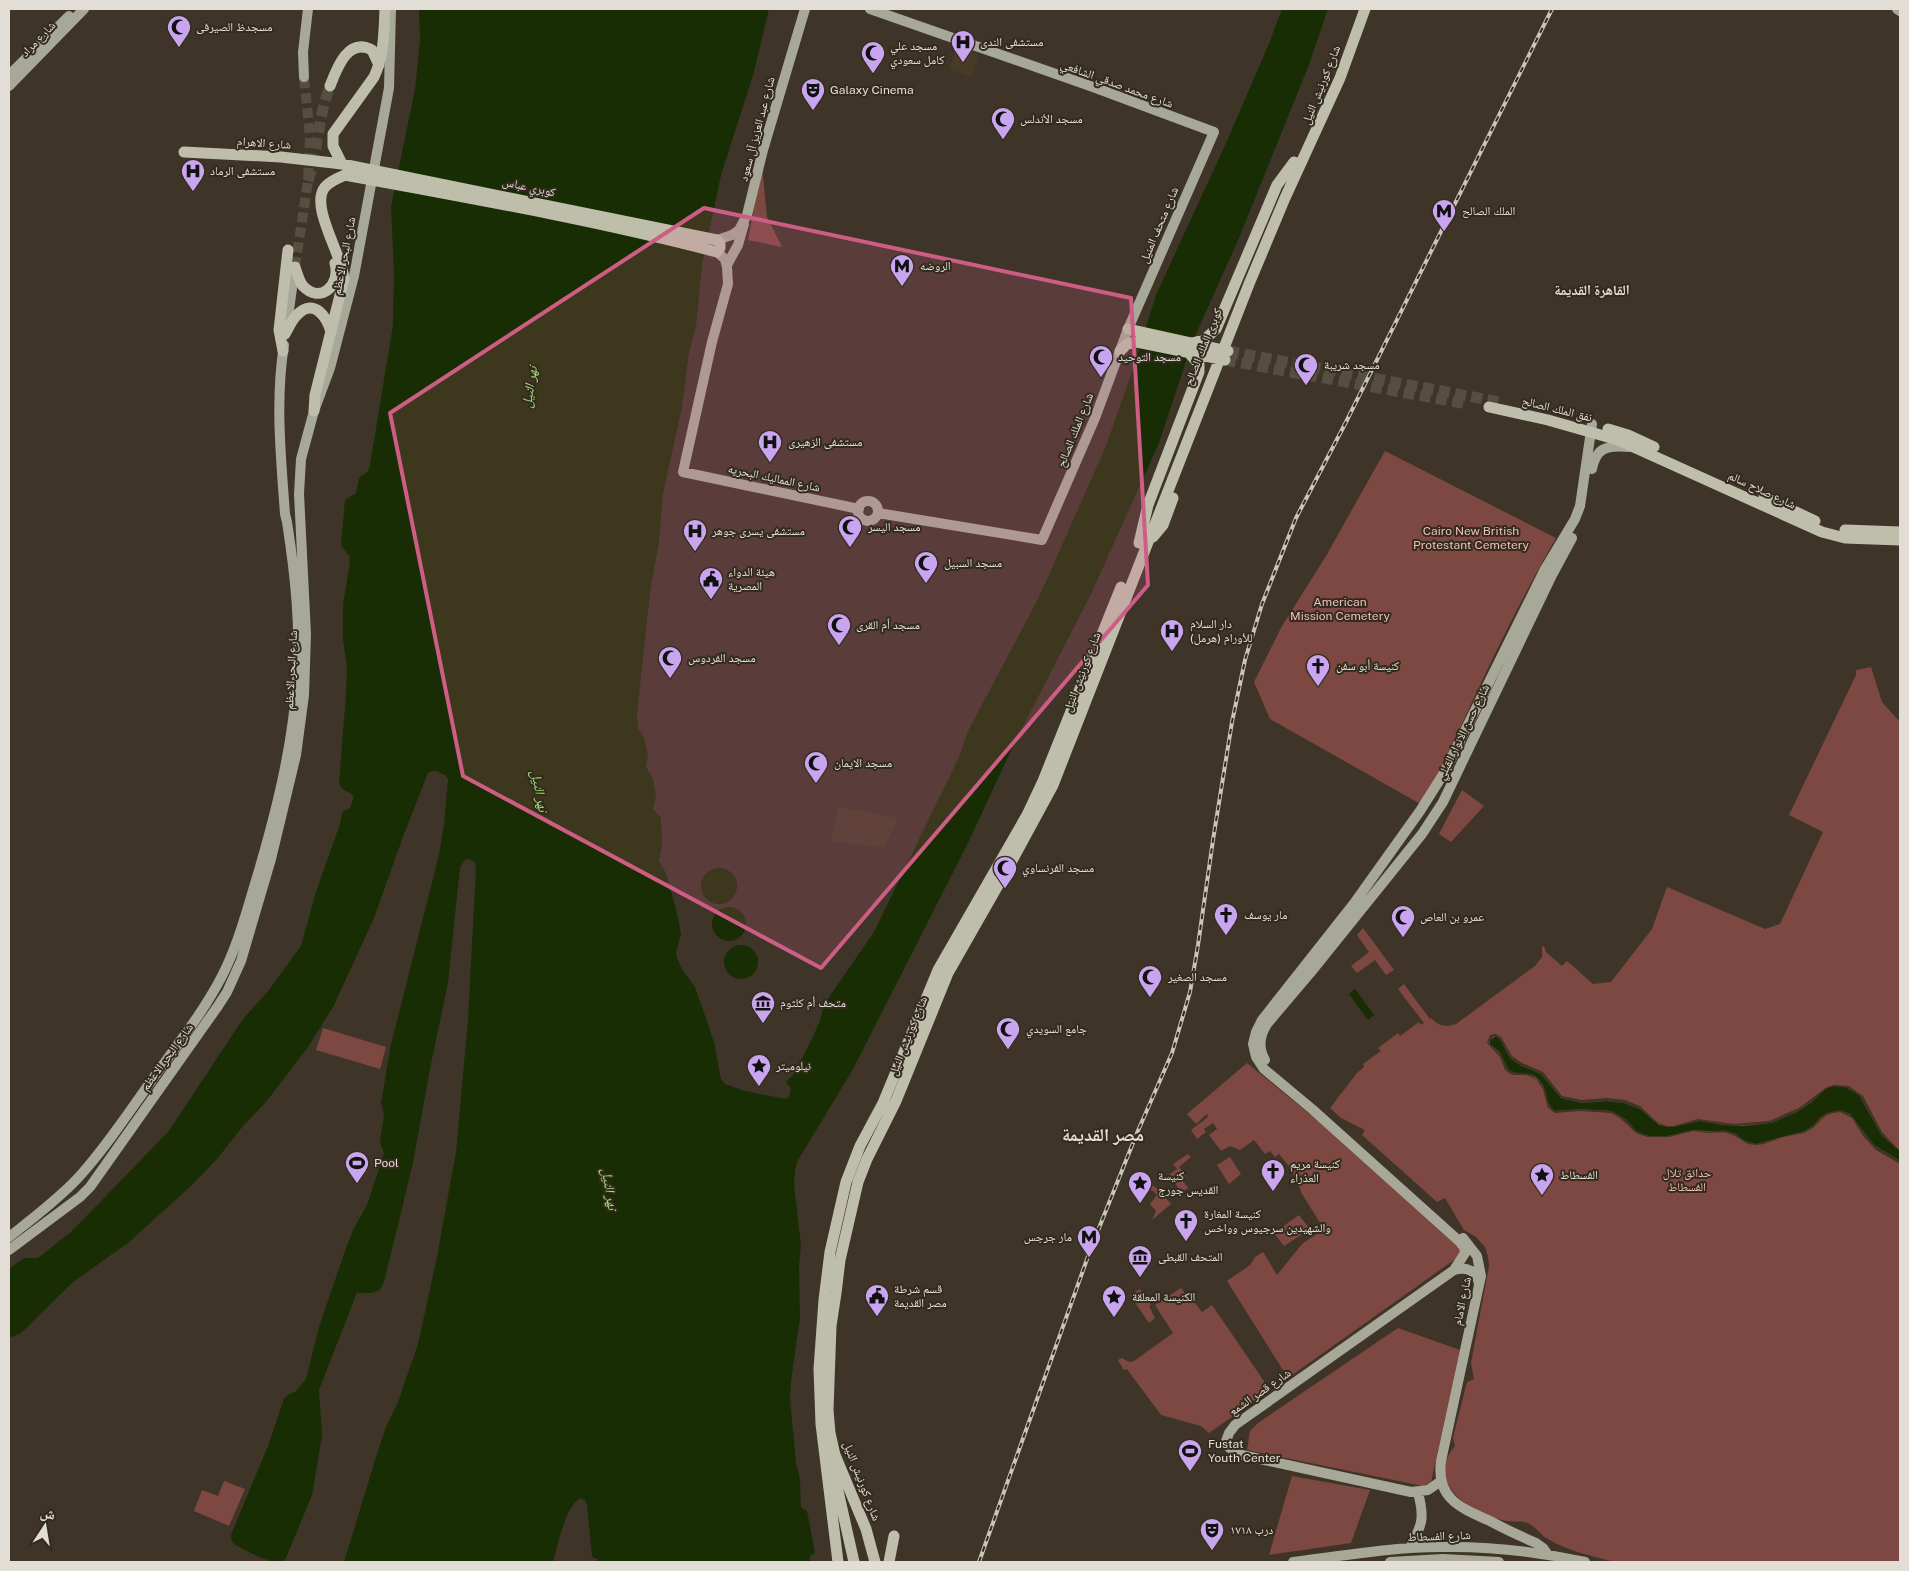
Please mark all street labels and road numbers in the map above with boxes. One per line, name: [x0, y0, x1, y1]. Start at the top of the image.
street label: شارع مراد: [18, 18, 59, 60]
street label: شارع كورنيش النيل: [1299, 43, 1344, 127]
street label: شارع محمد صدقي الشافعي: [1058, 57, 1175, 114]
street label: شارع عبد العزيز آل سعود: [736, 75, 779, 183]
street label: شارع الاهرام: [236, 134, 292, 153]
street label: كوبري عباس: [501, 175, 557, 202]
street label: شارع متحف المنيل: [1137, 185, 1182, 266]
street label: شارع البحر الاعظم: [330, 216, 359, 297]
street label: كوبرى الملك الصالح: [1181, 306, 1225, 388]
street label: شارع الملك الصالح: [1054, 391, 1097, 470]
street label: نفق الملك الصالح: [1520, 394, 1594, 424]
street label: شارع المماليك البحريه: [726, 461, 822, 496]
street label: شارع صلاح سالم: [1726, 468, 1798, 513]
street label: شارع البحر الاعظم: [282, 630, 301, 710]
street label: شارع كورنيش النيل: [1060, 630, 1105, 714]
street label: شارع حسن الانوار القبلي: [1434, 682, 1495, 783]
street label: شارع كورنيش النيل: [886, 994, 931, 1078]
street label: شارع البحر الاعظم: [138, 1021, 197, 1094]
street label: شارع الامام: [1450, 1275, 1475, 1327]
street label: شارع قصر الشمع: [1227, 1366, 1294, 1419]
street label: شارع كورنيش النيل: [839, 1439, 884, 1523]
street label: شارع الفسطاط: [1407, 1528, 1471, 1545]

